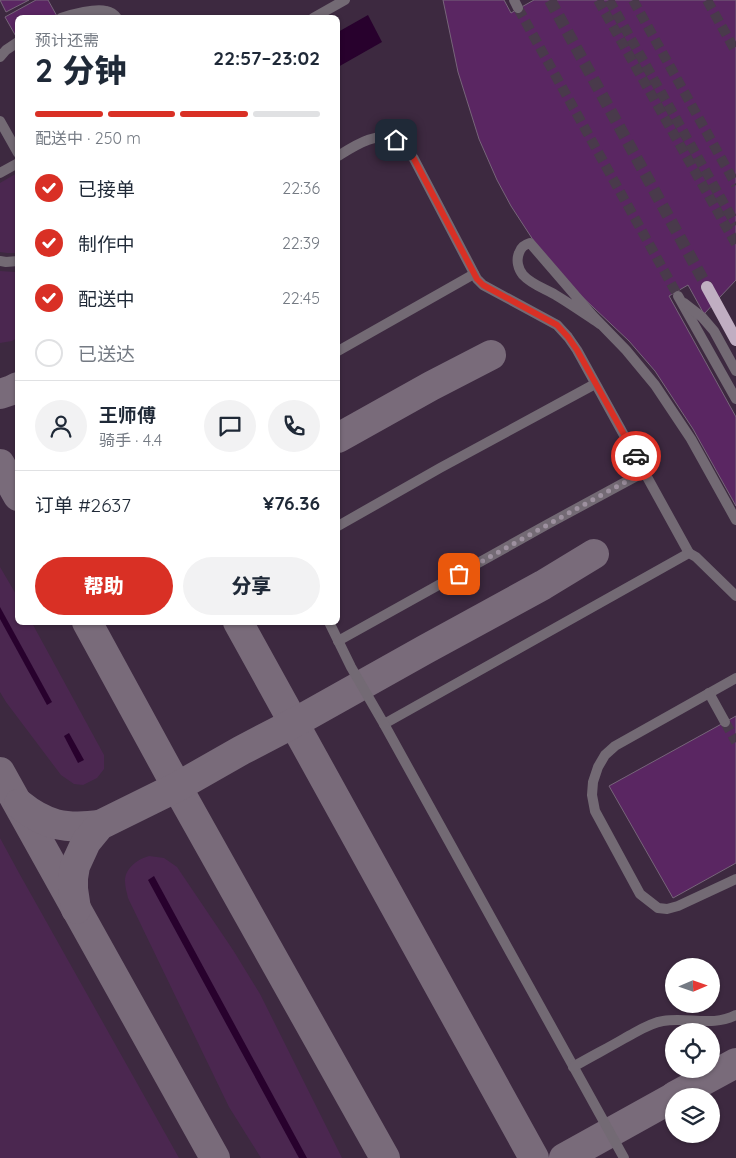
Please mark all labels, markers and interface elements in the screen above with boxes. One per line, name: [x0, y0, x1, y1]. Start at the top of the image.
text: 预计还需: [35, 30, 99, 50]
text: 22:57–23:02: [213, 46, 320, 70]
text: 2 分钟: [35, 50, 126, 90]
pin: [375, 119, 417, 161]
icon: home: [382, 126, 410, 154]
text: 配送中 · 250 m: [35, 128, 141, 148]
icon: check: [35, 174, 63, 202]
text: 已接单: [78, 177, 135, 201]
text: 22:36: [282, 178, 320, 198]
icon: check: [35, 229, 63, 257]
text: 制作中: [78, 232, 135, 256]
text: 22:39: [282, 233, 320, 253]
icon: check: [35, 284, 63, 312]
text: 配送中: [78, 287, 135, 311]
text: 22:45: [282, 288, 320, 308]
text: 已送达: [78, 342, 135, 366]
button: person: [35, 400, 87, 452]
button: chat: [204, 400, 256, 452]
button: phone: [268, 400, 320, 452]
text: 王师傅: [99, 403, 156, 427]
text: 骑手 · 4.4: [99, 430, 162, 450]
courier: [611, 431, 661, 481]
icon: car: [622, 442, 650, 470]
text: ¥76.36: [263, 491, 320, 515]
text: 订单 #2637: [35, 493, 131, 517]
pin: [438, 553, 480, 595]
button: 帮助: [35, 557, 173, 615]
button: 分享: [183, 557, 320, 615]
icon: bag: [445, 560, 473, 588]
north arrow: [665, 958, 720, 1012]
map controls: [665, 958, 720, 1143]
button: locate: [665, 1023, 720, 1078]
button: layers: [665, 1088, 720, 1143]

